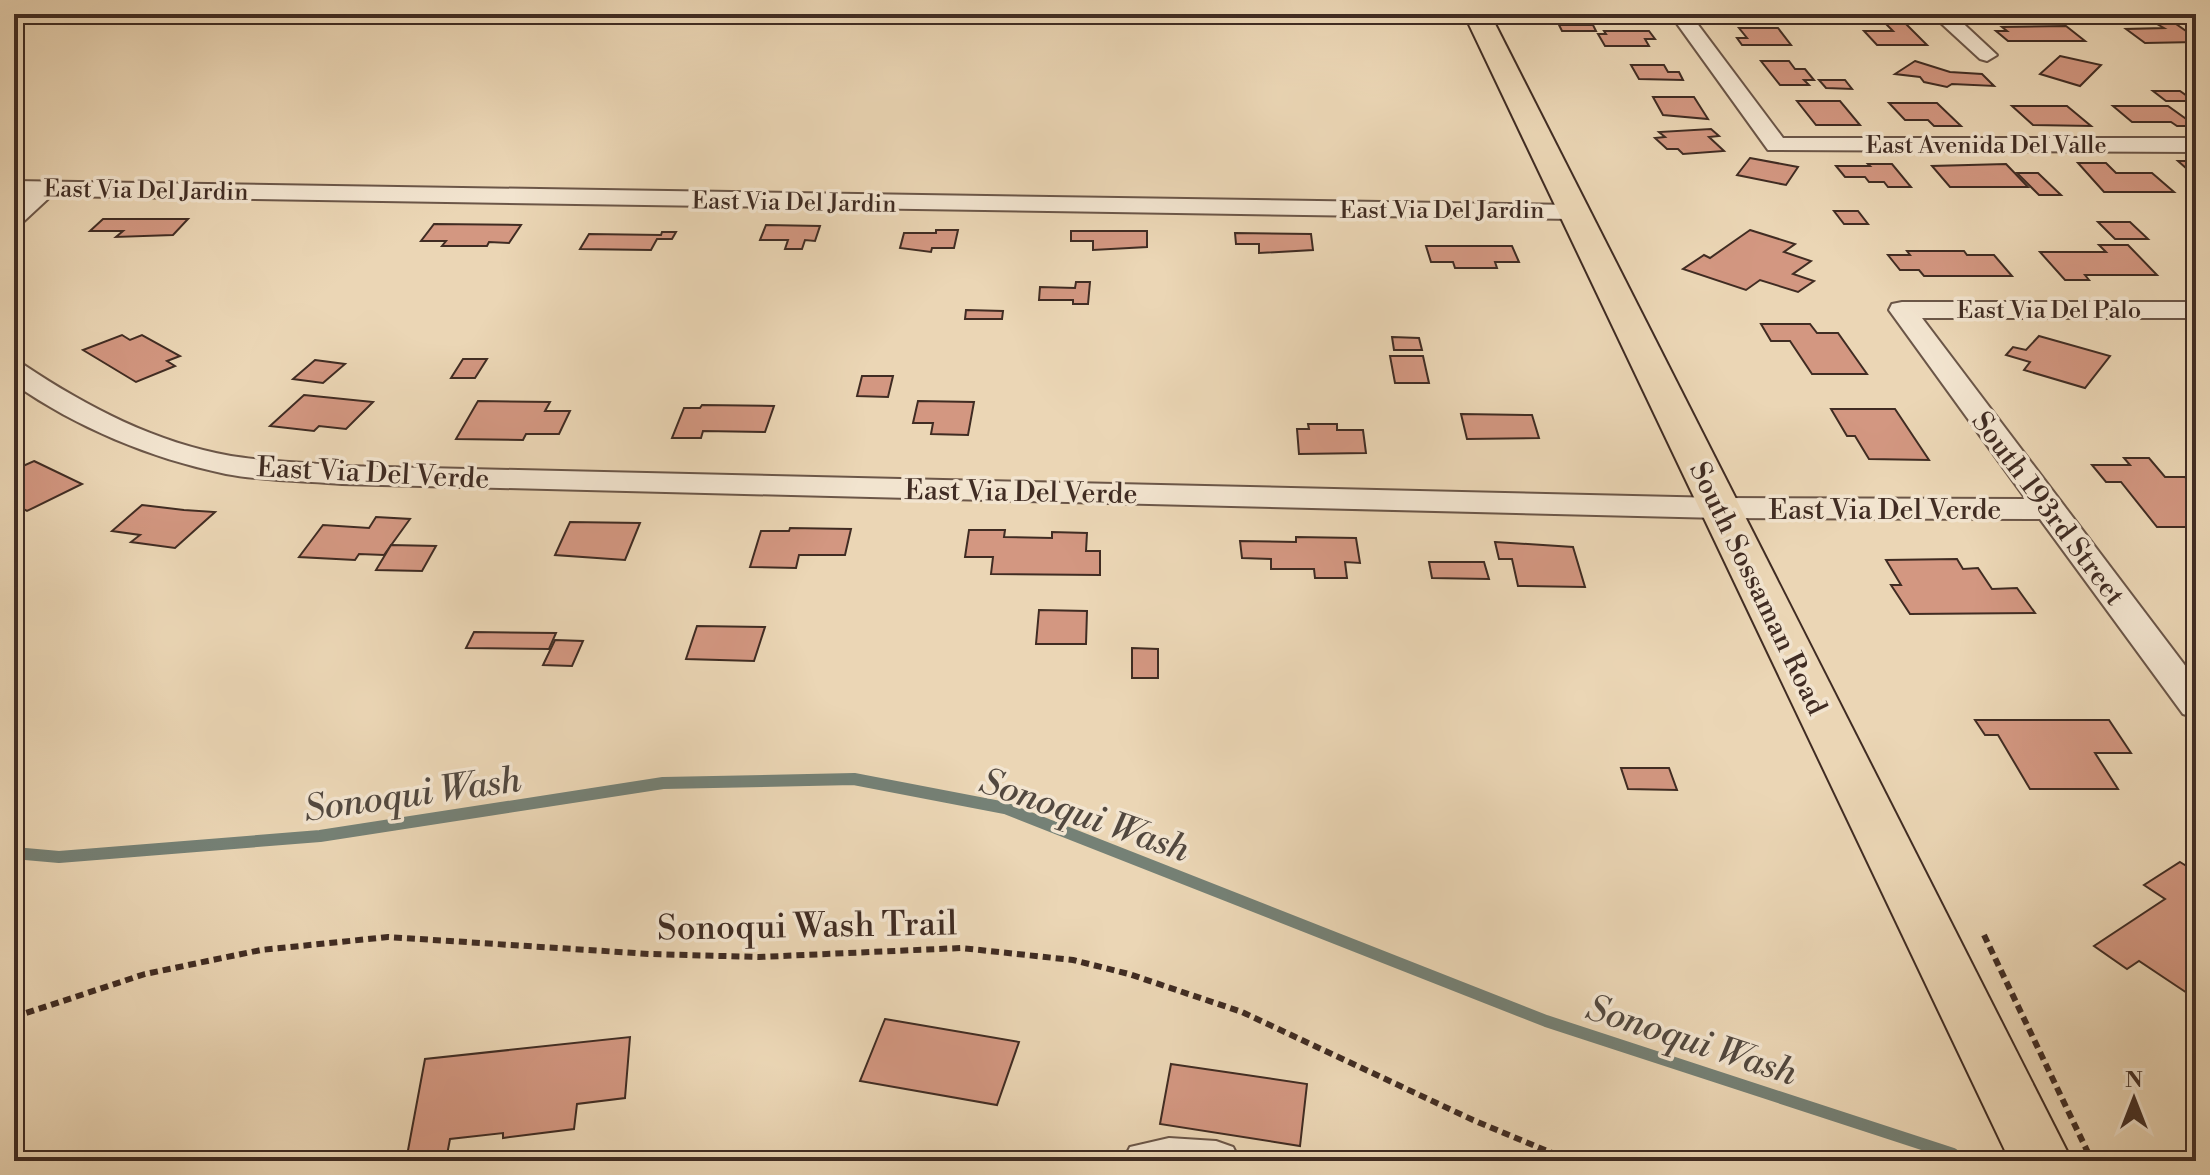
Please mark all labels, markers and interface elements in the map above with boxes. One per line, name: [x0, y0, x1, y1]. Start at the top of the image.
street label: East Avenida Del Valle: [1865, 131, 2107, 161]
street label: East Via Del Jardin: [43, 174, 249, 208]
street label: East Via Del Jardin: [691, 186, 897, 220]
street label: East Via Del Jardin: [1340, 196, 1544, 226]
street label: East Via Del Palo: [1957, 296, 2141, 326]
street label: South 193rd Street: [1964, 405, 2132, 613]
street label: East Via Del Verde: [256, 450, 490, 497]
street label: South Sossaman Road: [1681, 456, 1834, 721]
street label: East Via Del Verde: [904, 473, 1138, 512]
street label: East Via Del Verde: [1769, 493, 2001, 528]
water label: Sonoqui Wash: [301, 758, 525, 833]
water label: Sonoqui Wash: [974, 760, 1196, 874]
street label: Sonoqui Wash Trail: [657, 903, 957, 951]
water label: Sonoqui Wash: [1580, 986, 1803, 1097]
north arrow: [2094, 1059, 2174, 1139]
text: N: [2125, 1067, 2143, 1094]

